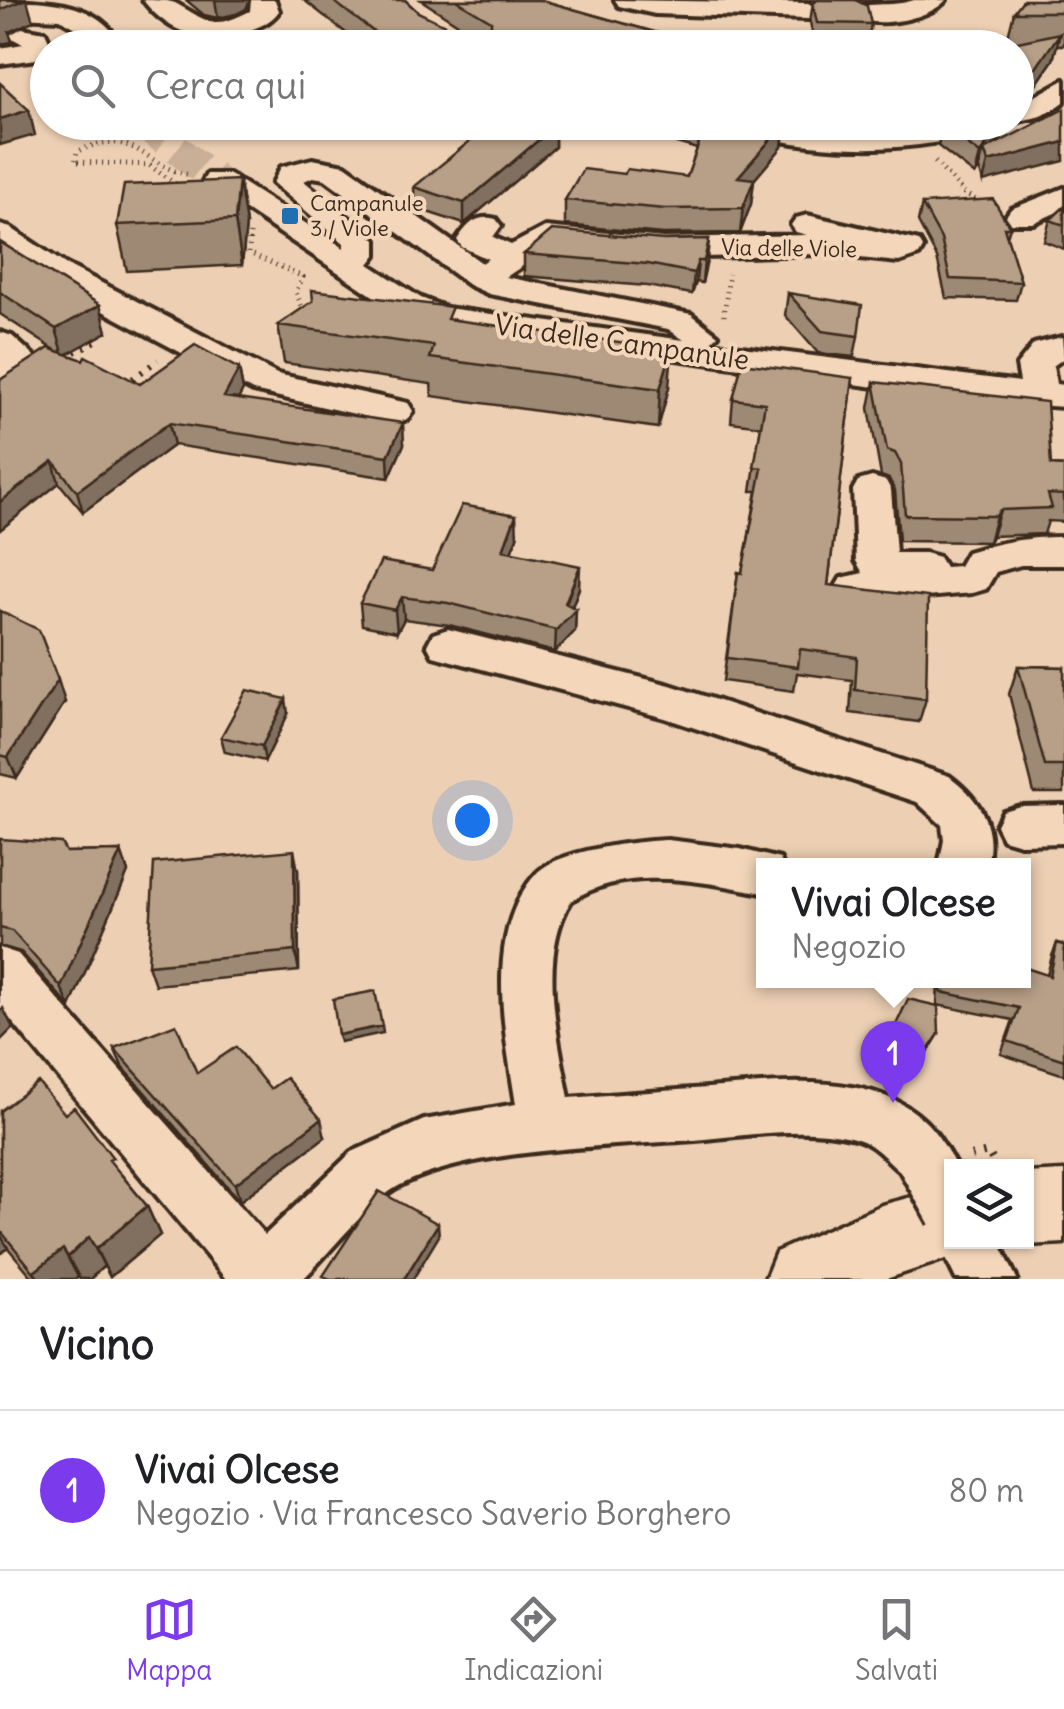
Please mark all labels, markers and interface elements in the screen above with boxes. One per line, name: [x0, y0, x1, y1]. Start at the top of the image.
search box: [30, 30, 1034, 140]
icon: search: [65, 58, 120, 113]
text: Cerca qui: [145, 62, 306, 109]
place label: Campanule 3 / Viole: [310, 189, 424, 242]
marker: Campanule 3 / Viole: [279, 205, 301, 227]
street label: Via delle Viole: [721, 233, 857, 263]
street label: Via delle Campanule: [492, 306, 752, 378]
your location: [447, 795, 498, 846]
popup: [756, 858, 1031, 988]
text: Vivai Olcese: [791, 879, 996, 926]
text: Negozio: [791, 926, 906, 967]
pin: 1: [860, 1020, 926, 1103]
map controls: [944, 1159, 1034, 1249]
button: layers: [944, 1159, 1034, 1249]
text: Vicino: [40, 1318, 154, 1370]
text: Vivai Olcese: [135, 1446, 340, 1493]
text: 1: [66, 1470, 79, 1511]
text: 80 m: [949, 1470, 1024, 1511]
text: Negozio · Via Francesco Saverio Borghero: [135, 1493, 732, 1534]
tab: Mappa: [126, 1592, 212, 1688]
tab: Indicazioni: [464, 1592, 603, 1688]
tab: Salvati: [855, 1592, 938, 1688]

